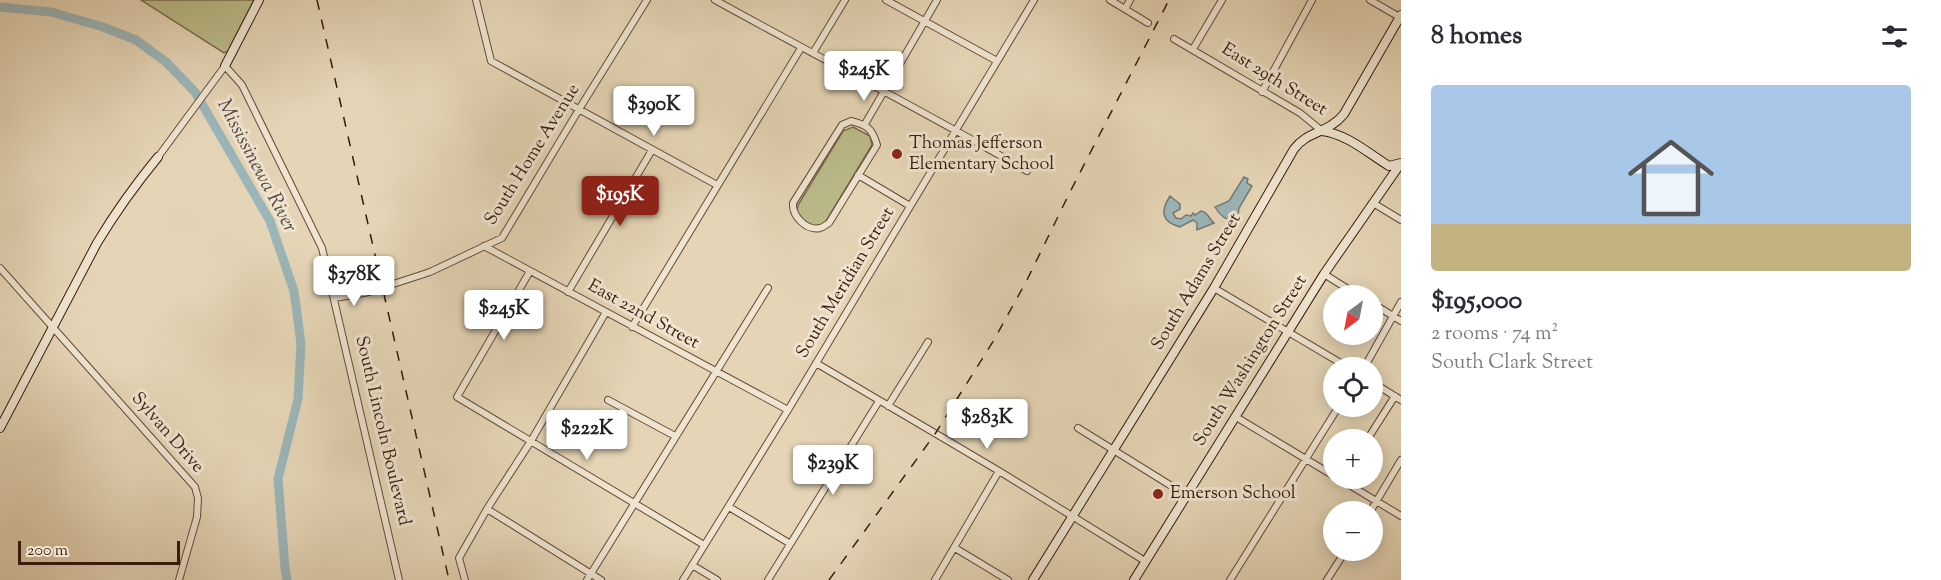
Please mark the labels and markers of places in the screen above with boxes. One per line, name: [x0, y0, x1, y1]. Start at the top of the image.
pin: $245K: [822, 51, 906, 102]
pin: $390K: [612, 86, 696, 137]
place label: Thomas Jefferson Elementary School: [909, 131, 1054, 178]
marker: Thomas Jefferson Elementary School: [890, 147, 904, 161]
pin: $195K: [578, 176, 662, 227]
pin: $378K: [312, 256, 396, 307]
pin: $245K: [462, 290, 546, 341]
pin: $283K: [945, 399, 1029, 450]
pin: $222K: [545, 410, 629, 461]
pin: $239K: [791, 445, 875, 496]
place label: Emerson School: [1170, 481, 1296, 507]
marker: Emerson School: [1151, 487, 1165, 501]

